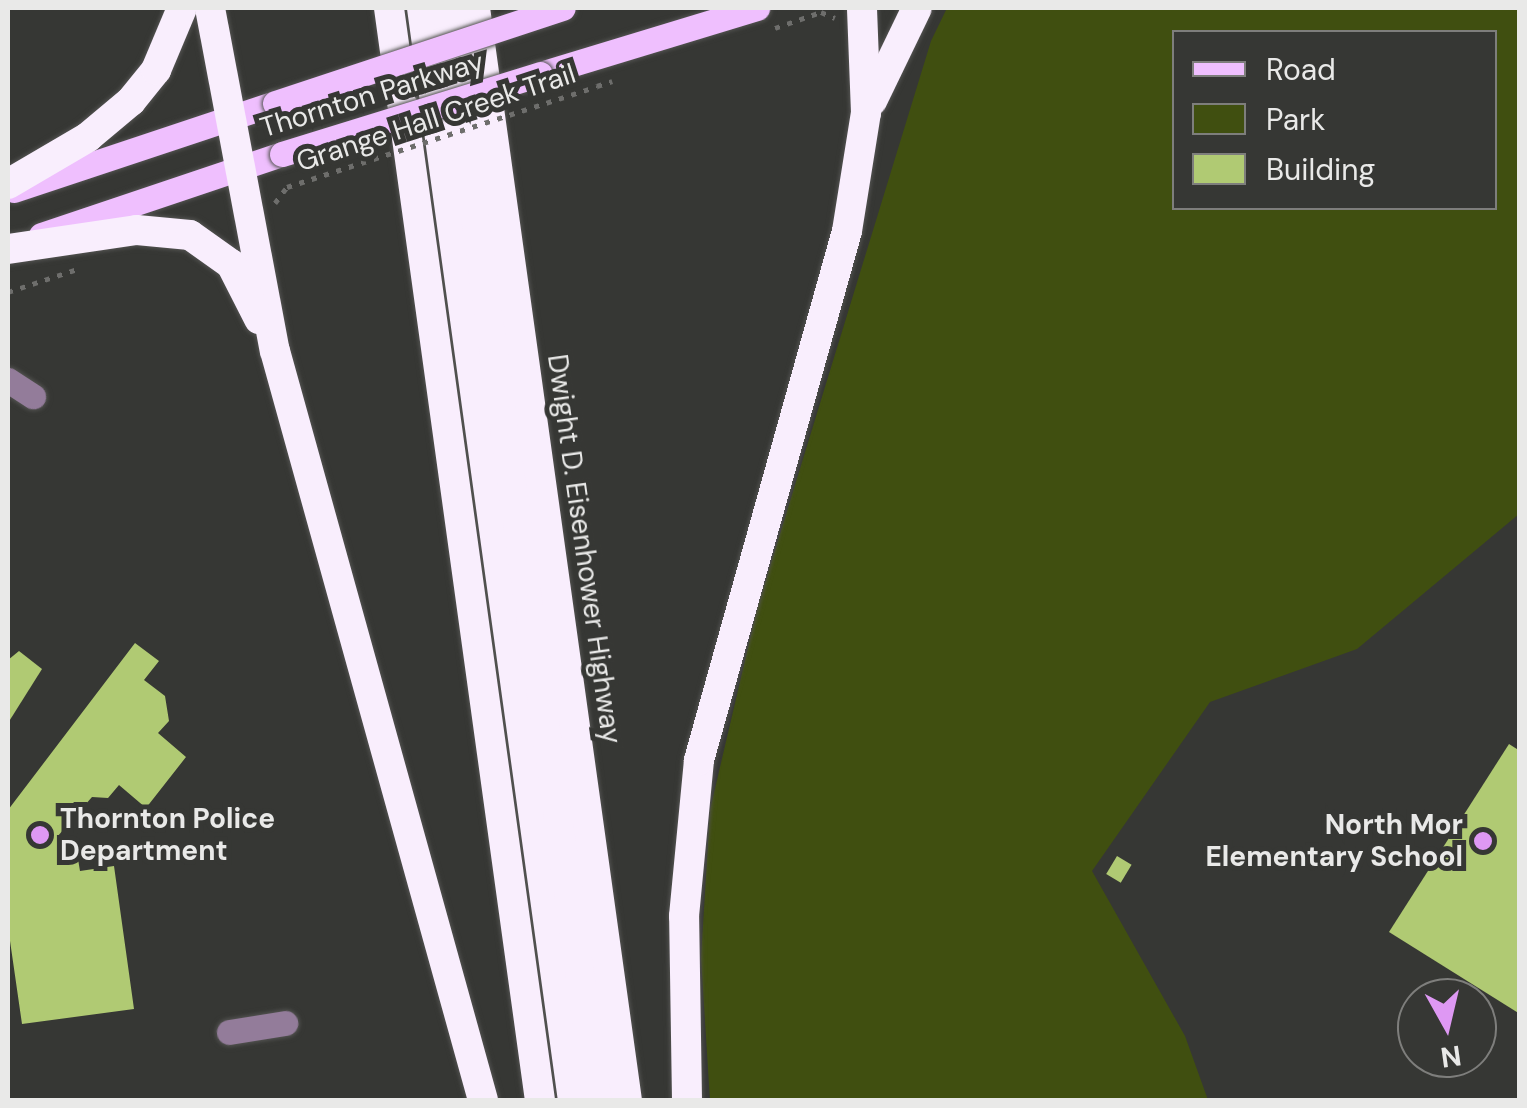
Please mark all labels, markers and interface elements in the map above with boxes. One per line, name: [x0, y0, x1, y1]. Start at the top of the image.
legend: [1172, 30, 1497, 210]
street label: Thornton Parkway: [256, 45, 488, 145]
text: Road: [1266, 50, 1336, 89]
street label: Grange Hall Creek Trail: [292, 57, 580, 179]
text: Park: [1266, 100, 1325, 139]
text: Building: [1266, 150, 1375, 189]
street label: Dwight D. Eisenhower Highway: [540, 352, 628, 746]
place label: Thornton Police Department: [60, 802, 275, 868]
place label: North Mor Elementary School: [1206, 808, 1463, 874]
marker: Thornton Police Department: [29, 824, 51, 846]
marker: North Mor Elementary School: [1472, 830, 1494, 852]
north arrow: [1397, 978, 1497, 1078]
text: N: [1438, 1036, 1464, 1076]

